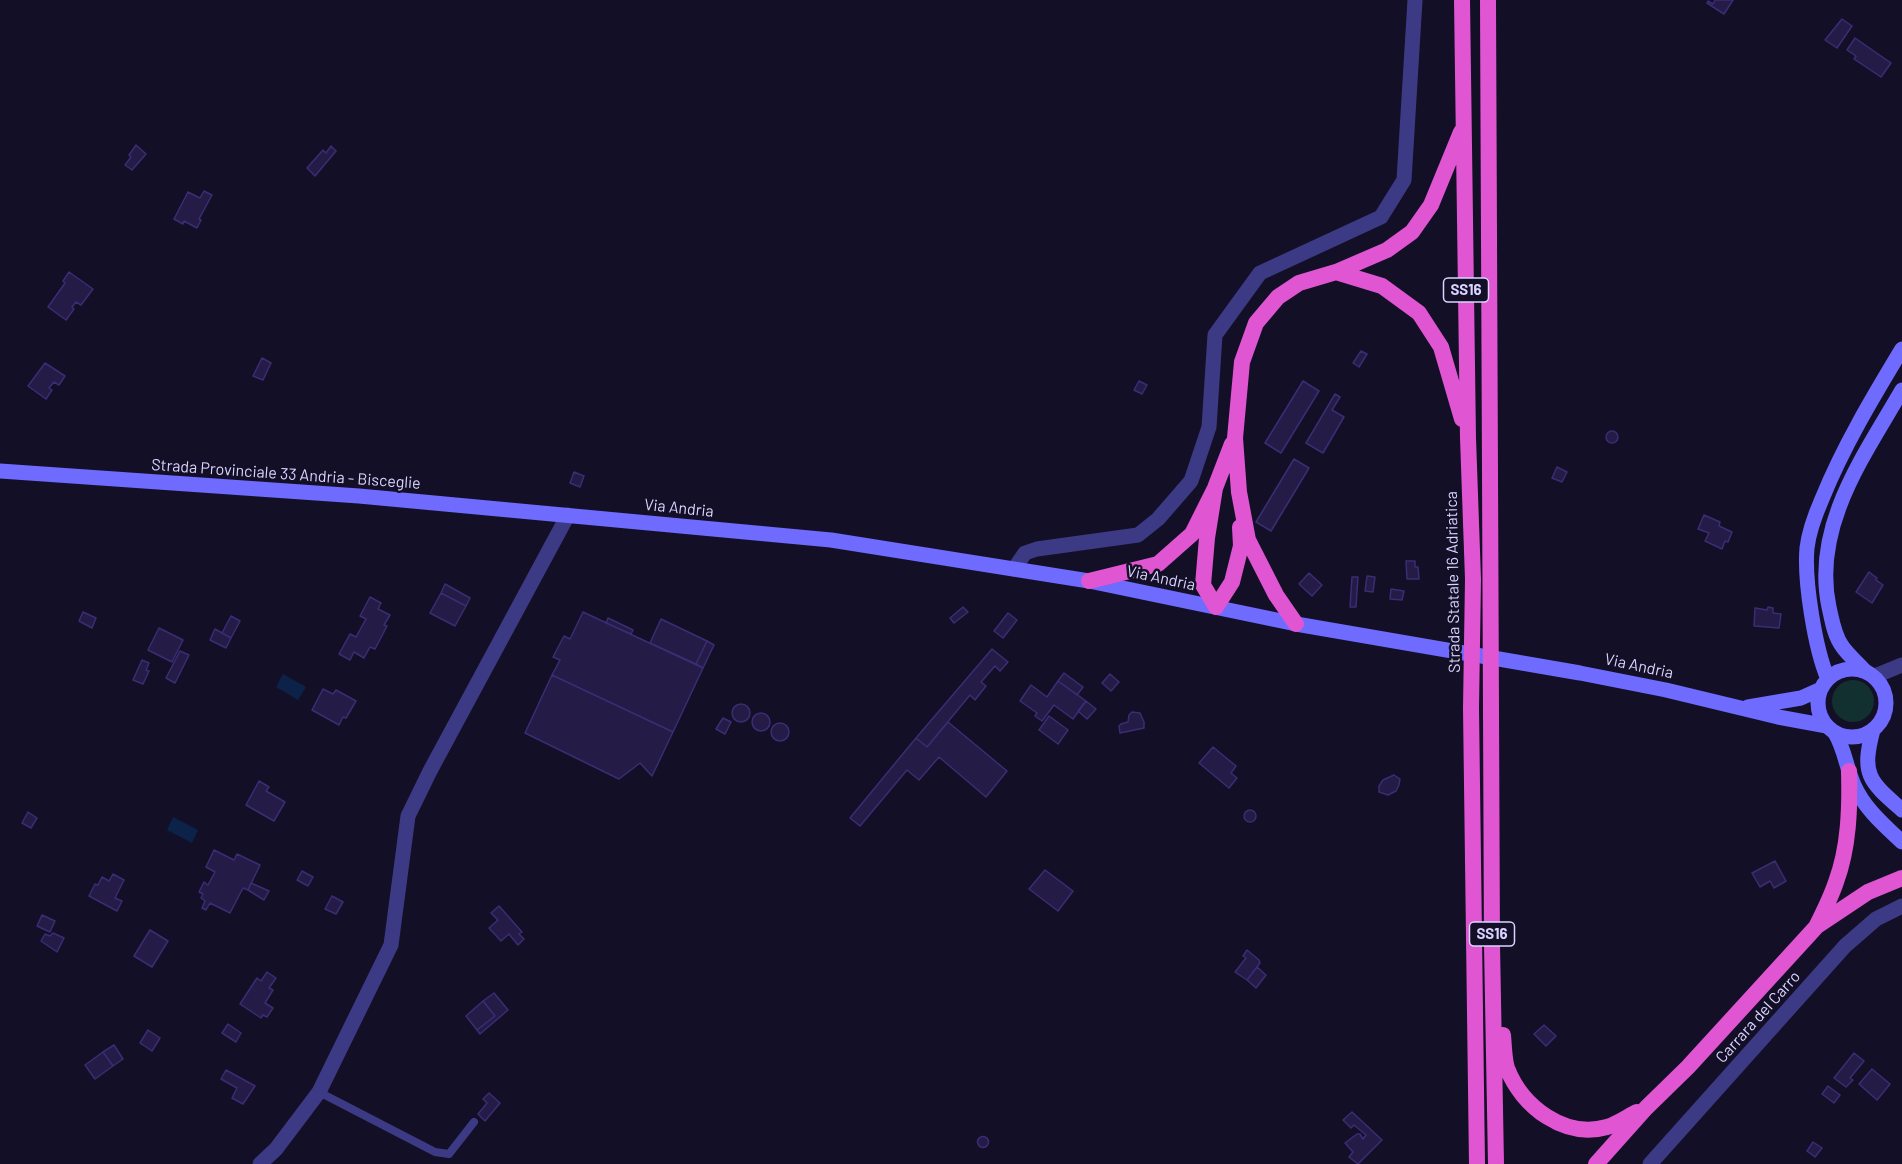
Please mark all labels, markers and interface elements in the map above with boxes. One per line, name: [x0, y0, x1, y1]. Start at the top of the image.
road number: SS16: [1444, 278, 1488, 302]
street label: Strada Provinciale 33 Andria - Bisceglie: [151, 455, 421, 493]
street label: Strada Statale 16 Adriatica: [1442, 491, 1464, 673]
street label: Via Andria: [643, 495, 715, 521]
street label: Via Andria: [1125, 561, 1197, 595]
street label: Via Andria: [1603, 649, 1675, 683]
road number: SS16: [1470, 922, 1514, 946]
street label: Carrara del Carro: [1712, 967, 1804, 1067]

